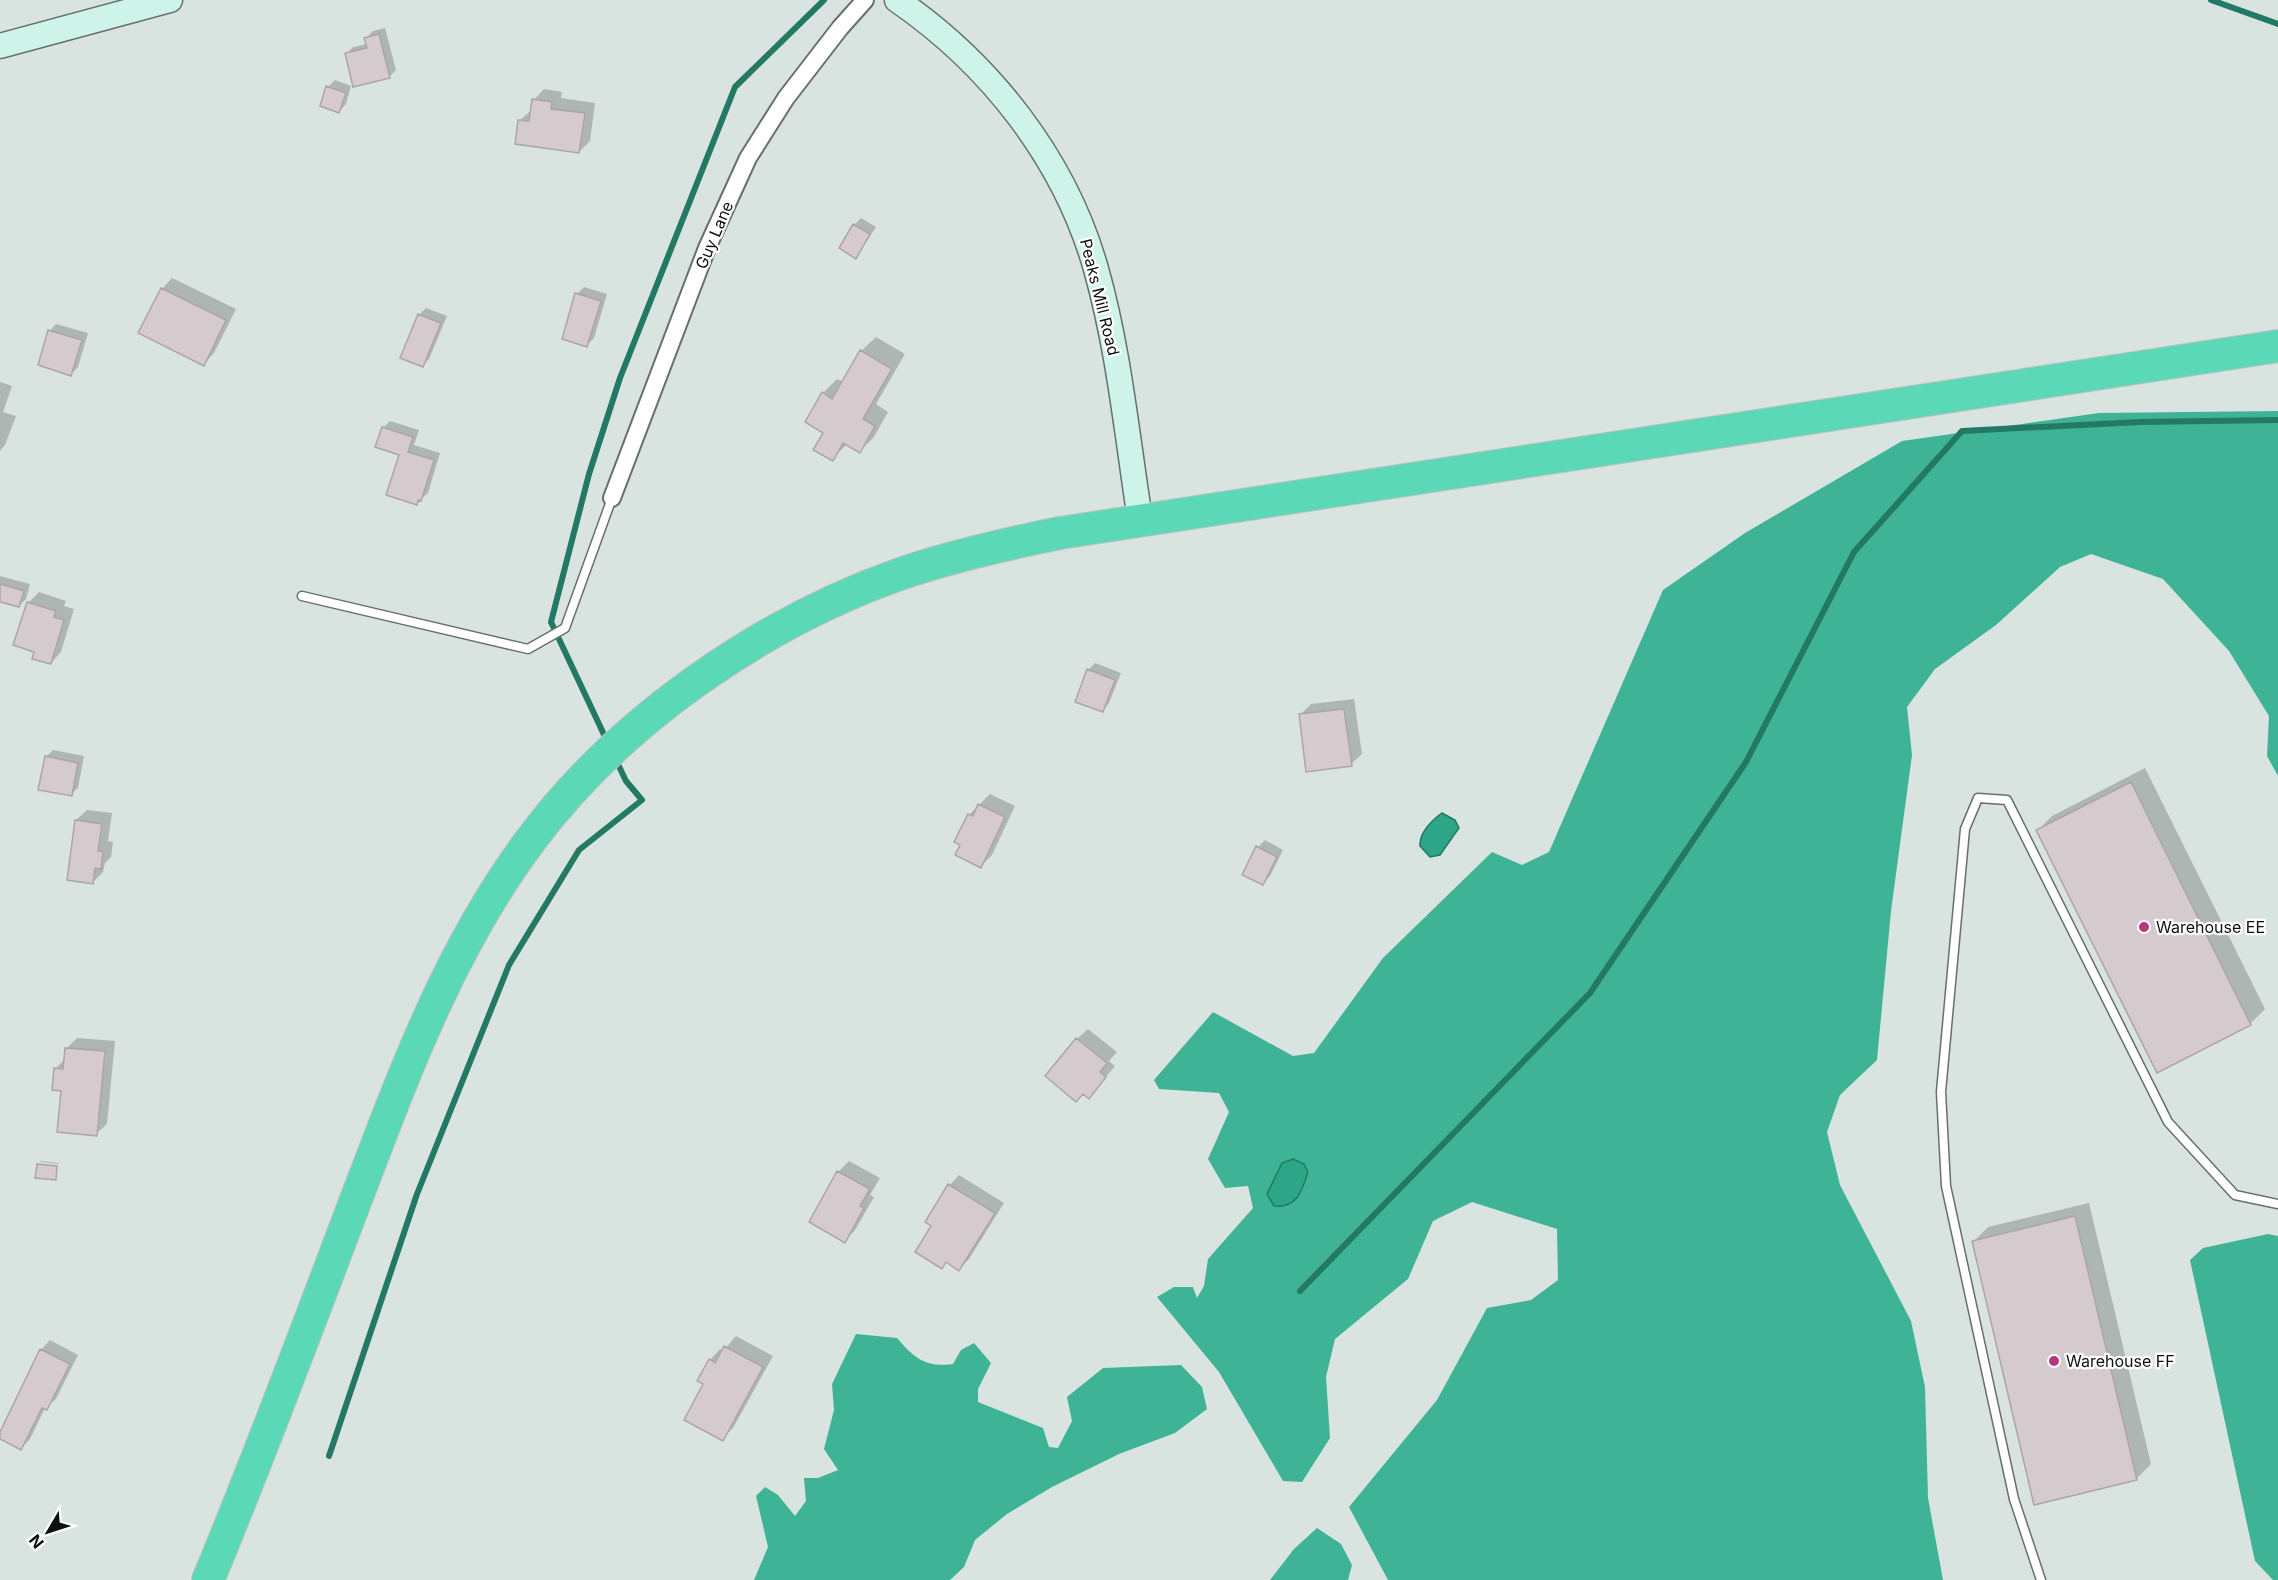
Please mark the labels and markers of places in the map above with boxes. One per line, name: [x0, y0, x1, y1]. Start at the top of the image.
place label: Warehouse EE: [2156, 917, 2265, 937]
marker: Warehouse EE: [2137, 920, 2151, 934]
place label: Warehouse FF: [2066, 1351, 2175, 1371]
marker: Warehouse FF: [2047, 1354, 2061, 1368]

